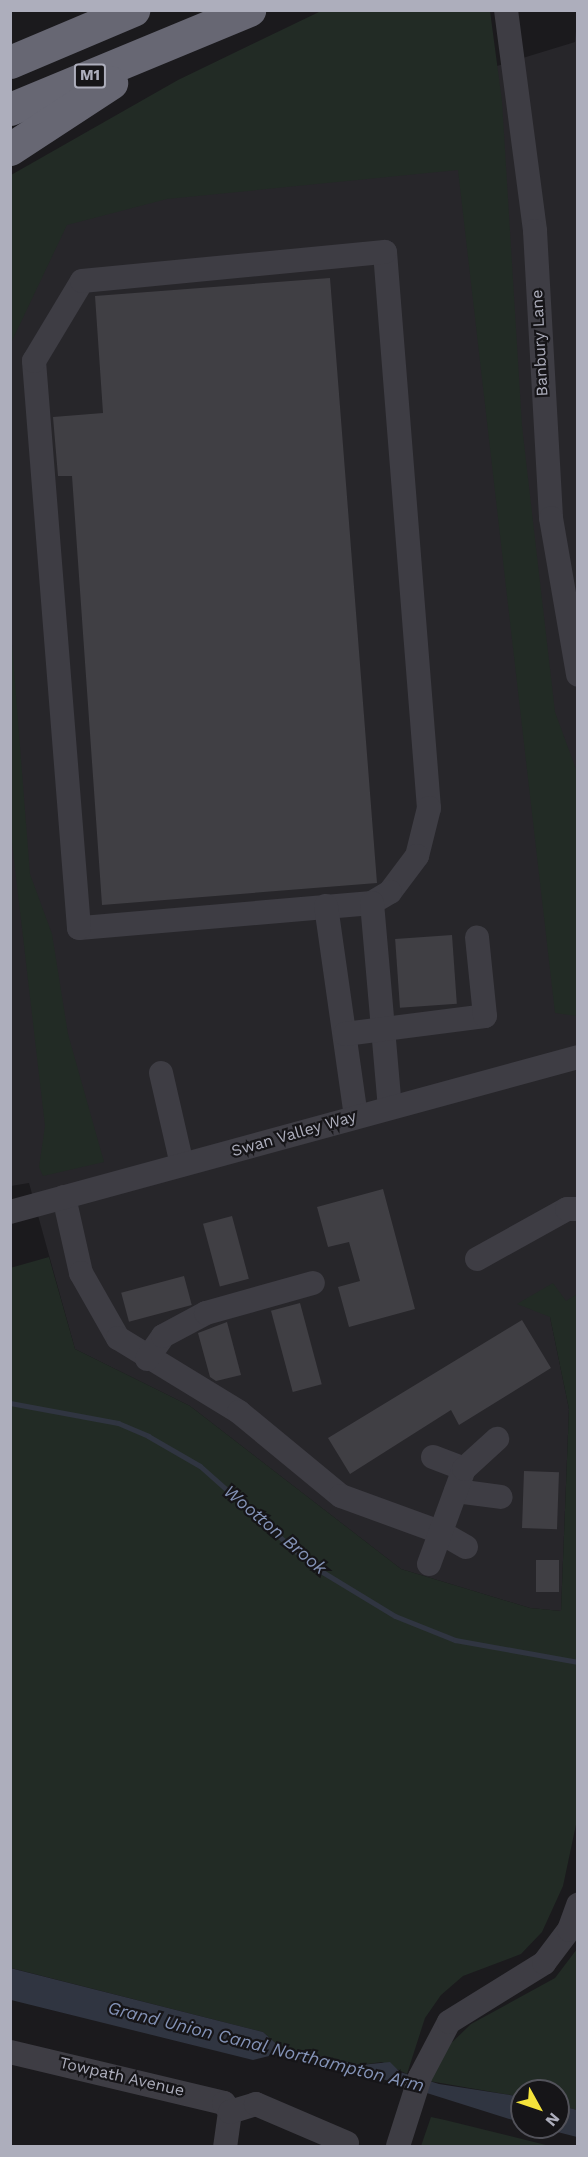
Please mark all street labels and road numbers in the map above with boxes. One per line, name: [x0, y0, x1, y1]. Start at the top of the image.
road number: M1: [74, 64, 106, 88]
street label: Banbury Lane: [528, 289, 552, 397]
street label: Swan Valley Way: [229, 1107, 359, 1161]
street label: Towpath Avenue: [57, 2053, 187, 2101]

